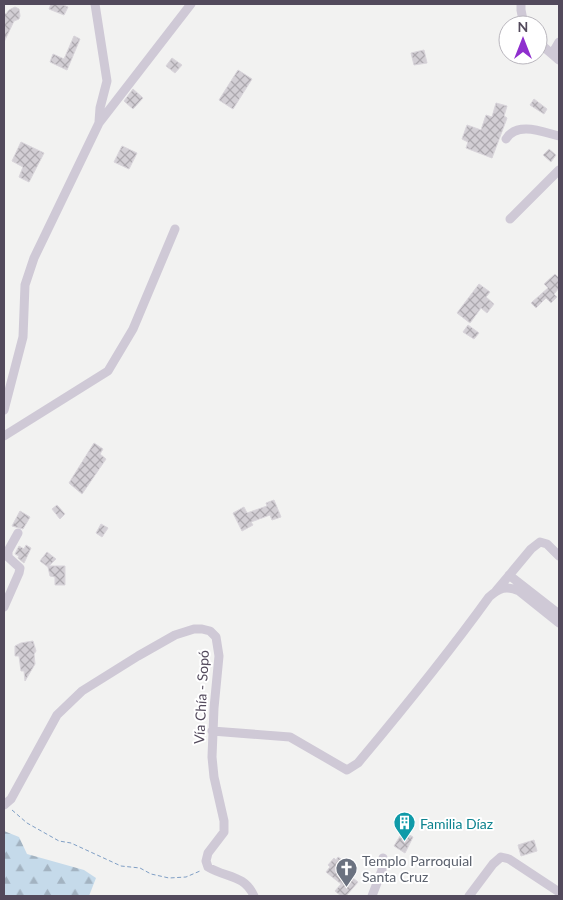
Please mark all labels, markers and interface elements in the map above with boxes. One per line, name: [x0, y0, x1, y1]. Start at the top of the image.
north arrow: [498, 15, 548, 65]
text: N: [518, 18, 528, 35]
street label: Vía Chía - Sopó: [190, 649, 212, 744]
building icon: Familia Díaz: [392, 811, 416, 842]
place label: Familia Díaz: [420, 815, 493, 832]
place label: Templo Parroquial Santa Cruz: [362, 852, 472, 885]
church icon: Templo Parroquial Santa Cruz: [334, 856, 358, 887]

